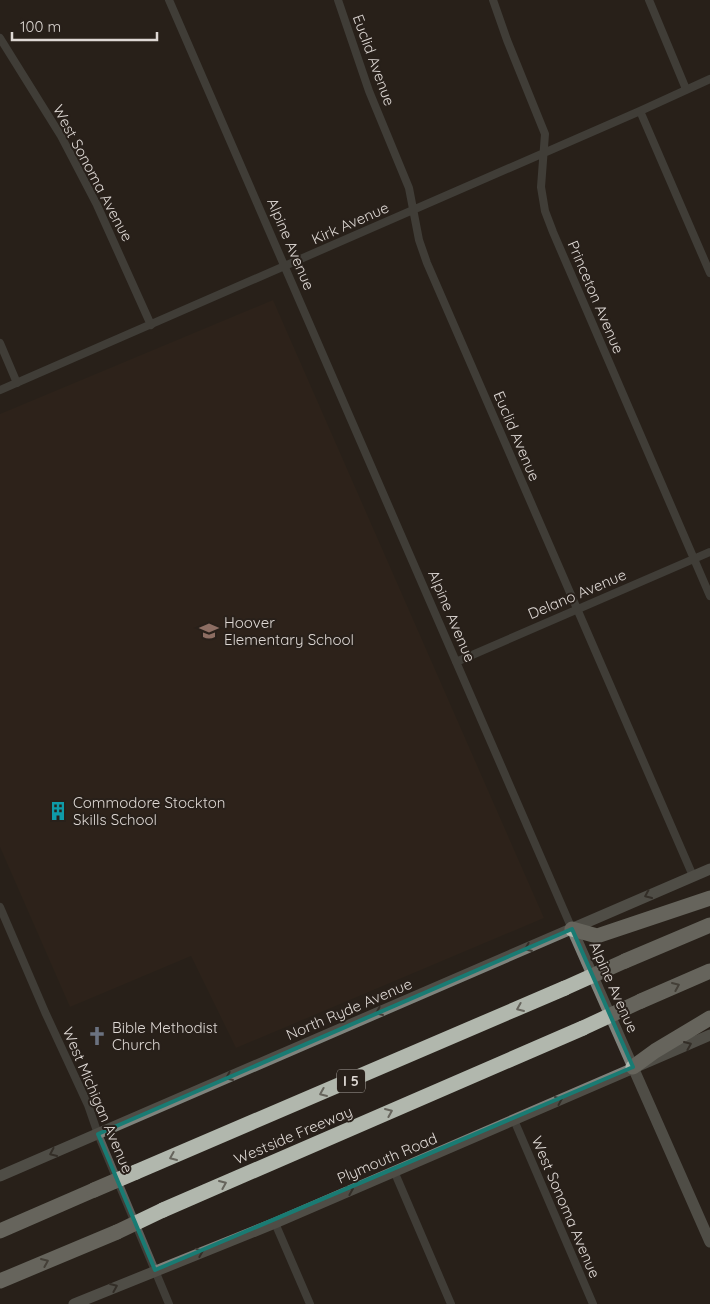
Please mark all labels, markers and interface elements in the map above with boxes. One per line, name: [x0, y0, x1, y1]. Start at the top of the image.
scale bar: [12, 10, 158, 42]
street label: Euclid Avenue: [349, 12, 399, 108]
text: 100 m: [20, 17, 61, 36]
street label: West Sonoma Avenue: [49, 101, 137, 245]
street label: Alpine Avenue: [263, 195, 319, 293]
street label: Kirk Avenue: [308, 198, 392, 248]
street label: Princeton Avenue: [564, 238, 628, 356]
street label: Euclid Avenue: [490, 388, 544, 484]
street label: Delano Avenue: [525, 565, 629, 623]
street label: Alpine Avenue: [424, 567, 480, 665]
place label: Hoover Elementary School: [224, 613, 354, 649]
school or university icon: Hoover Elementary School: [198, 620, 220, 642]
place label: Commodore Stockton Skills School: [73, 793, 225, 829]
building icon: Commodore Stockton Skills School: [47, 800, 69, 822]
one-way arrow: [644, 889, 653, 900]
street label: Alpine Avenue: [585, 938, 643, 1036]
one-way arrow: [524, 942, 533, 952]
street label: North Ryde Avenue: [283, 974, 415, 1044]
one-way arrow: [671, 982, 680, 992]
one-way arrow: [516, 1001, 525, 1012]
one-way arrow: [375, 1006, 384, 1017]
place label: Bible Methodist Church: [112, 1018, 218, 1054]
street label: West Michigan Avenue: [59, 1024, 137, 1176]
church icon: Bible Methodist Church: [86, 1025, 108, 1047]
one-way arrow: [683, 1040, 692, 1051]
road number: I 5: [337, 1070, 365, 1092]
one-way arrow: [225, 1071, 234, 1081]
one-way arrow: [319, 1087, 328, 1097]
one-way arrow: [554, 1096, 563, 1107]
street label: Westside Freeway: [231, 1101, 355, 1169]
one-way arrow: [384, 1108, 393, 1119]
street label: Plymouth Road: [334, 1128, 440, 1188]
street label: West Sonoma Avenue: [527, 1133, 605, 1281]
one-way arrow: [49, 1147, 58, 1158]
one-way arrow: [169, 1150, 178, 1161]
one-way arrow: [218, 1179, 227, 1190]
one-way arrow: [345, 1186, 354, 1197]
one-way arrow: [195, 1248, 204, 1259]
one-way arrow: [40, 1257, 49, 1268]
one-way arrow: [109, 1283, 118, 1294]

